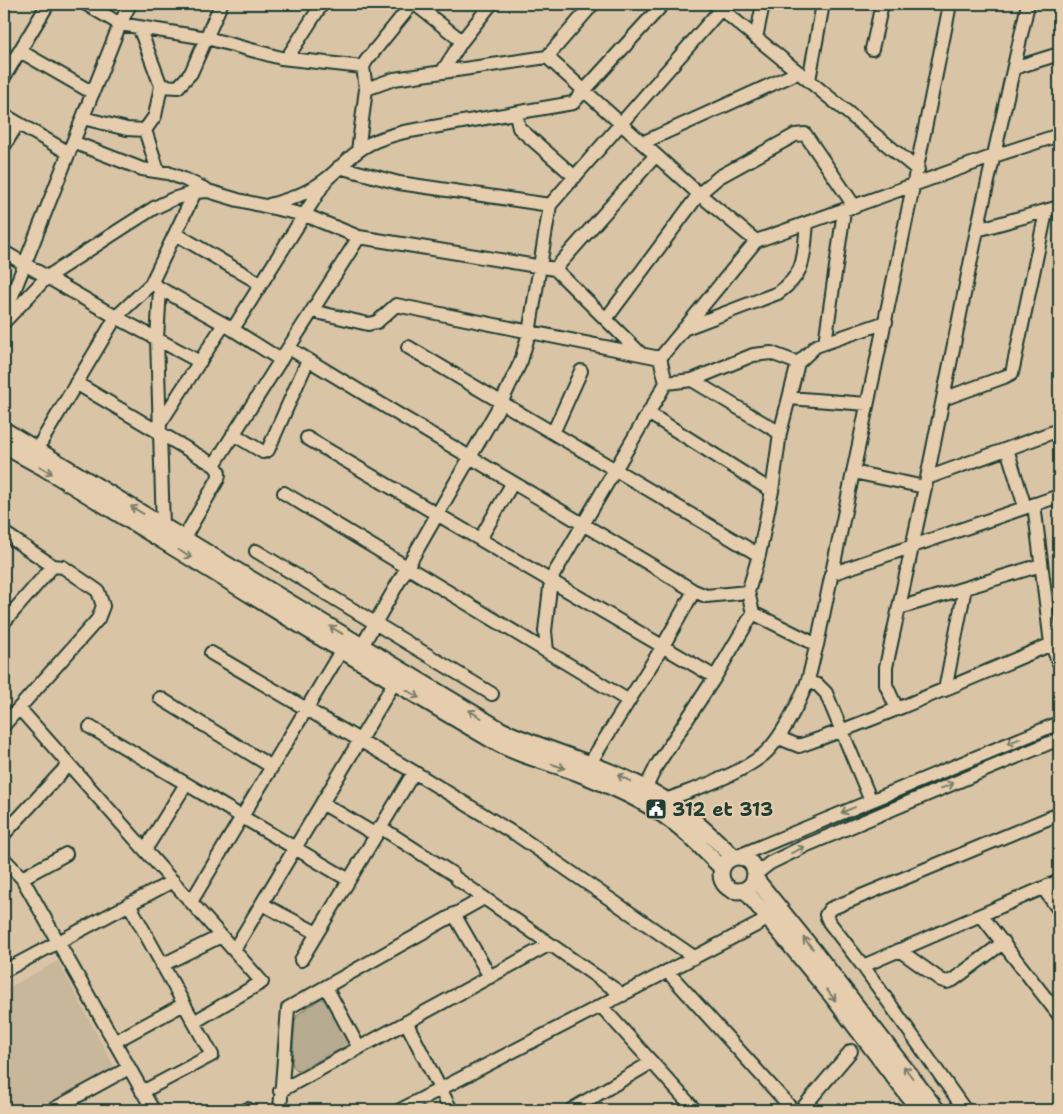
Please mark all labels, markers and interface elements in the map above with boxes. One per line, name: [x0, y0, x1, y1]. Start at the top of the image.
one-way arrow: [39, 465, 53, 475]
one-way arrow: [131, 504, 145, 514]
one-way arrow: [177, 550, 191, 560]
one-way arrow: [329, 625, 343, 635]
one-way arrow: [406, 689, 420, 699]
one-way arrow: [469, 709, 483, 719]
one-way arrow: [1007, 737, 1022, 747]
one-way arrow: [550, 762, 565, 771]
one-way arrow: [617, 773, 632, 782]
one-way arrow: [939, 781, 954, 791]
public building icon: 312 et 313: [644, 797, 668, 821]
place label: 312 et 313: [672, 797, 773, 822]
one-way arrow: [841, 806, 856, 816]
one-way arrow: [790, 844, 805, 854]
one-way arrow: [803, 937, 814, 950]
one-way arrow: [826, 988, 837, 1001]
one-way arrow: [902, 1065, 913, 1078]

